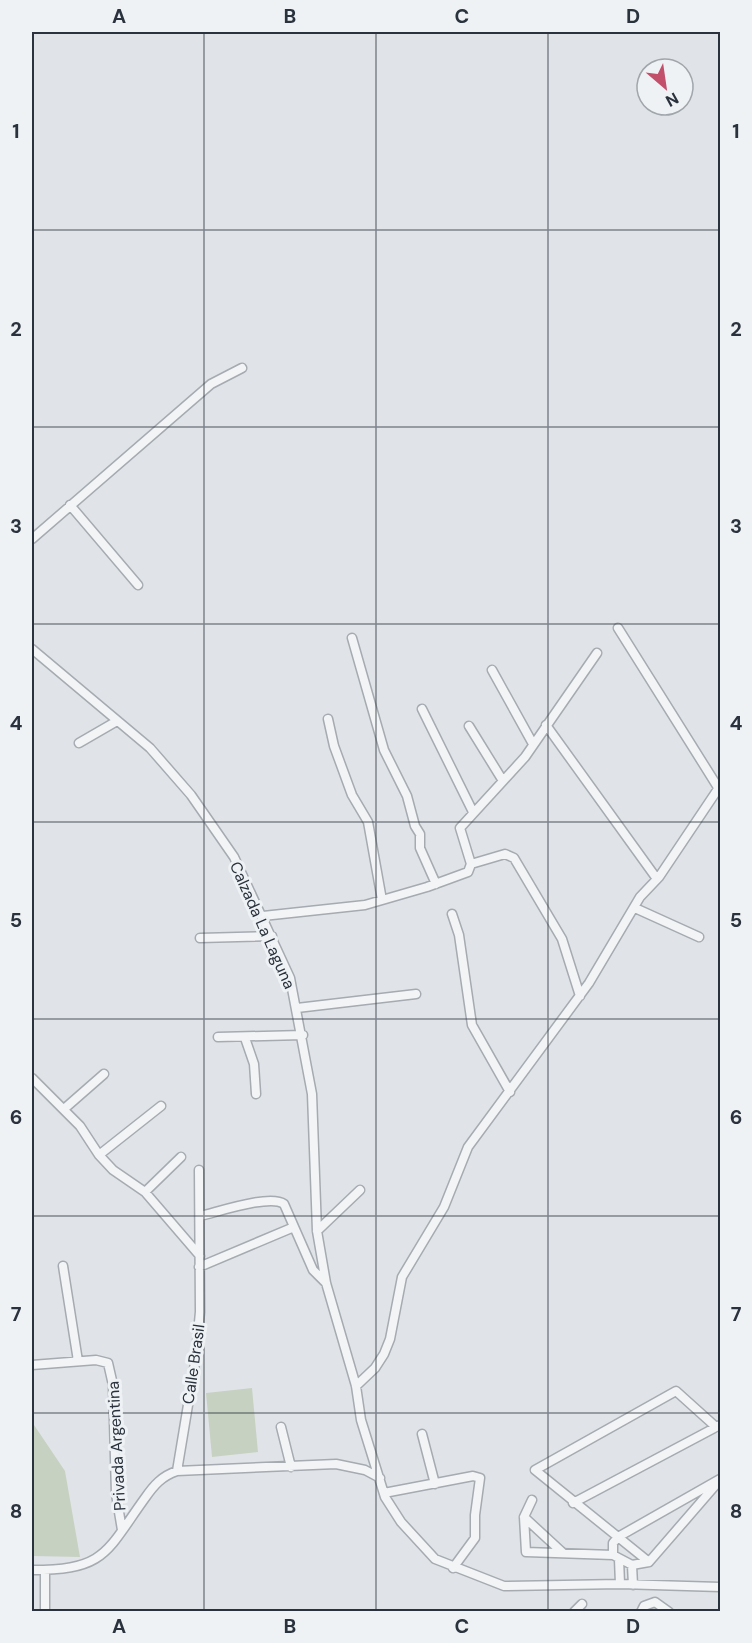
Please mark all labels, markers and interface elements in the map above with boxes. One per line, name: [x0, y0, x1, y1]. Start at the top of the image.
text: A: [112, 3, 126, 29]
text: B: [284, 3, 296, 29]
text: C: [455, 3, 469, 29]
text: D: [626, 3, 640, 29]
north arrow: [635, 57, 695, 117]
text: N: [662, 88, 682, 112]
text: 1: [12, 118, 20, 144]
text: 1: [732, 118, 740, 144]
text: 2: [10, 316, 22, 342]
text: 2: [730, 316, 742, 342]
text: 3: [10, 513, 22, 539]
text: 3: [730, 513, 742, 539]
text: 4: [10, 710, 23, 736]
text: 4: [730, 710, 743, 736]
street label: Calzada La Laguna: [225, 858, 300, 992]
text: 5: [10, 907, 22, 933]
text: 5: [730, 907, 742, 933]
text: 6: [10, 1104, 22, 1130]
text: 6: [730, 1104, 742, 1130]
text: 7: [11, 1301, 22, 1327]
text: 7: [731, 1301, 742, 1327]
street label: Calle Brasil: [178, 1323, 209, 1405]
street label: Privada Argentina: [103, 1381, 130, 1511]
text: 8: [10, 1498, 22, 1524]
text: 8: [730, 1498, 742, 1524]
text: A: [112, 1613, 126, 1639]
text: B: [284, 1613, 296, 1639]
text: C: [455, 1613, 469, 1639]
text: D: [626, 1613, 640, 1639]

